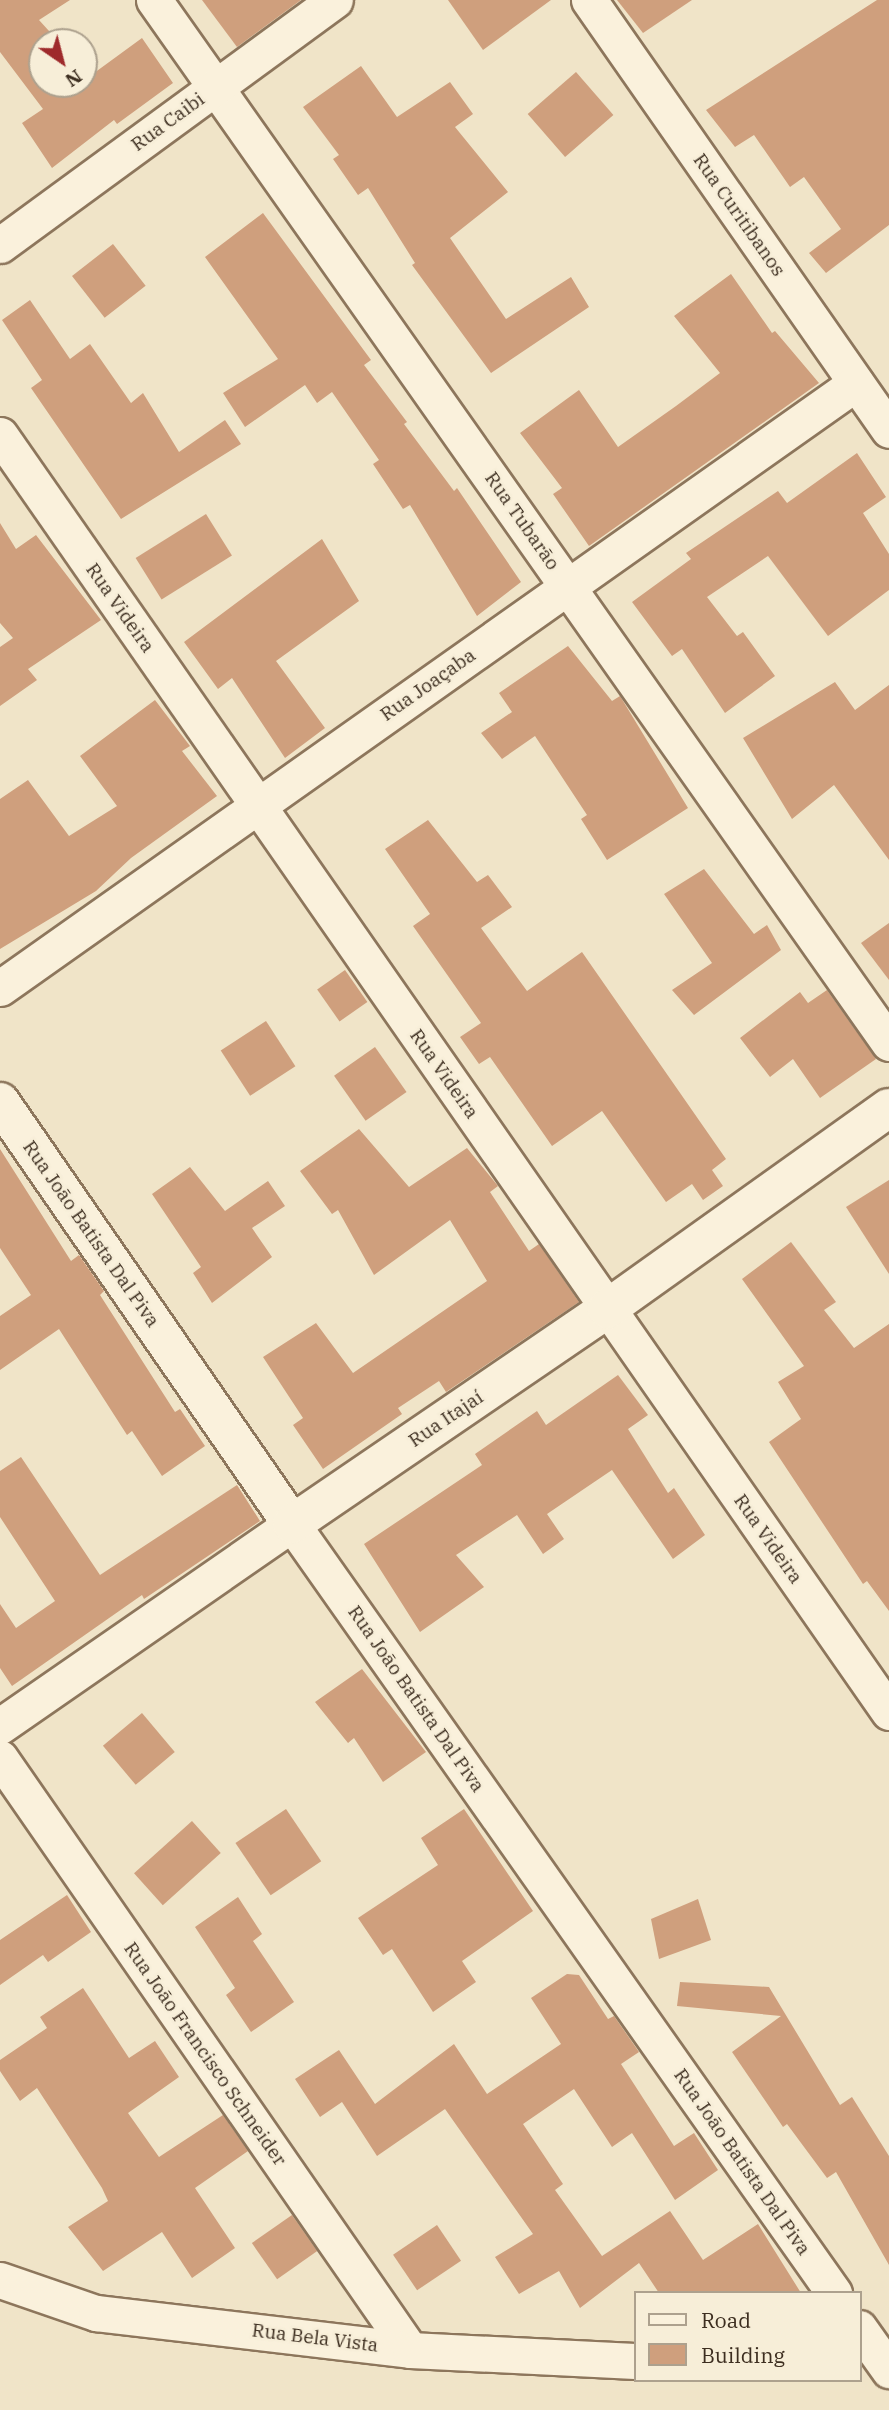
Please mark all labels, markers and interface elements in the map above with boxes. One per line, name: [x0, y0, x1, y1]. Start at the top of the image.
north arrow: [28, 28, 98, 98]
text: N: [61, 64, 87, 93]
street label: Rua Caibi: [127, 88, 209, 156]
street label: Rua Curitibanos: [688, 149, 790, 281]
street label: Rua Tubarão: [480, 468, 564, 574]
street label: Rua Videira: [81, 559, 159, 657]
street label: Rua Joaçaba: [376, 644, 480, 726]
street label: Rua Videira: [405, 1025, 483, 1123]
street label: Rua João Batista Dal Piva: [18, 1136, 164, 1332]
street label: Rua Itajaí: [404, 1386, 488, 1452]
street label: Rua Videira: [729, 1490, 807, 1588]
street label: Rua João Batista Dal Piva: [343, 1601, 489, 1797]
street label: Rua João Francisco Schneider: [119, 1938, 291, 2170]
street label: Rua João Batista Dal Piva: [669, 2064, 815, 2260]
legend: [634, 2291, 861, 2382]
text: Road: [701, 2306, 751, 2334]
street label: Rua Bela Vista: [251, 2319, 379, 2357]
text: Building: [701, 2341, 785, 2369]

